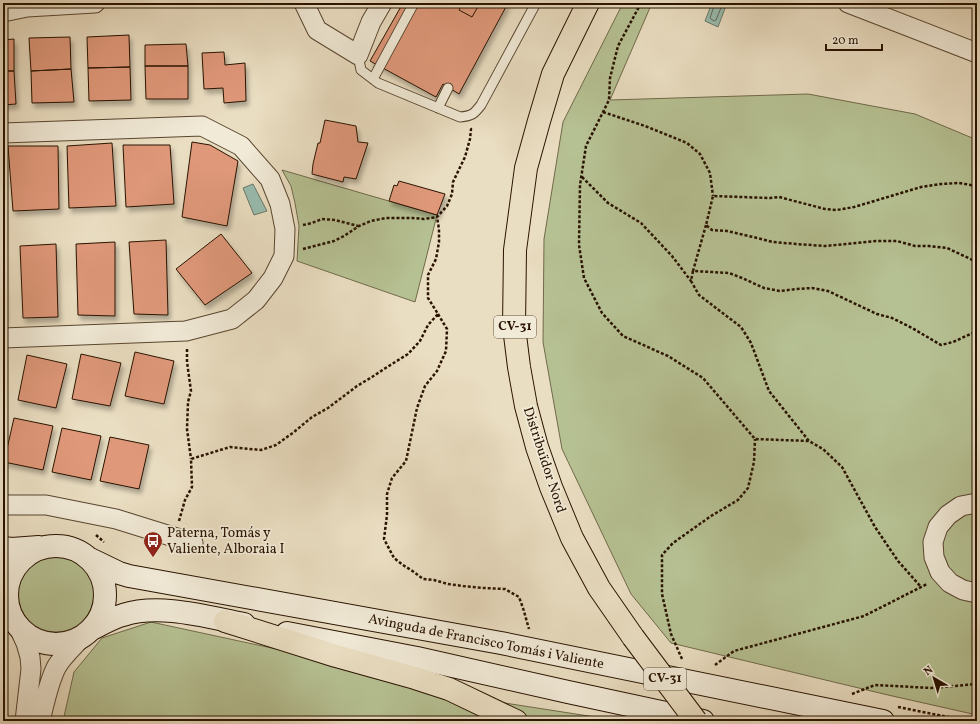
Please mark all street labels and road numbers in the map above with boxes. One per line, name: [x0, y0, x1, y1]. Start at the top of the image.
road number: CV-31: [494, 316, 536, 338]
street label: Distribuïdor Nord: [518, 404, 570, 516]
street label: Avinguda de Francisco Tomás i Valiente: [367, 610, 606, 674]
road number: CV-31: [644, 668, 686, 690]

